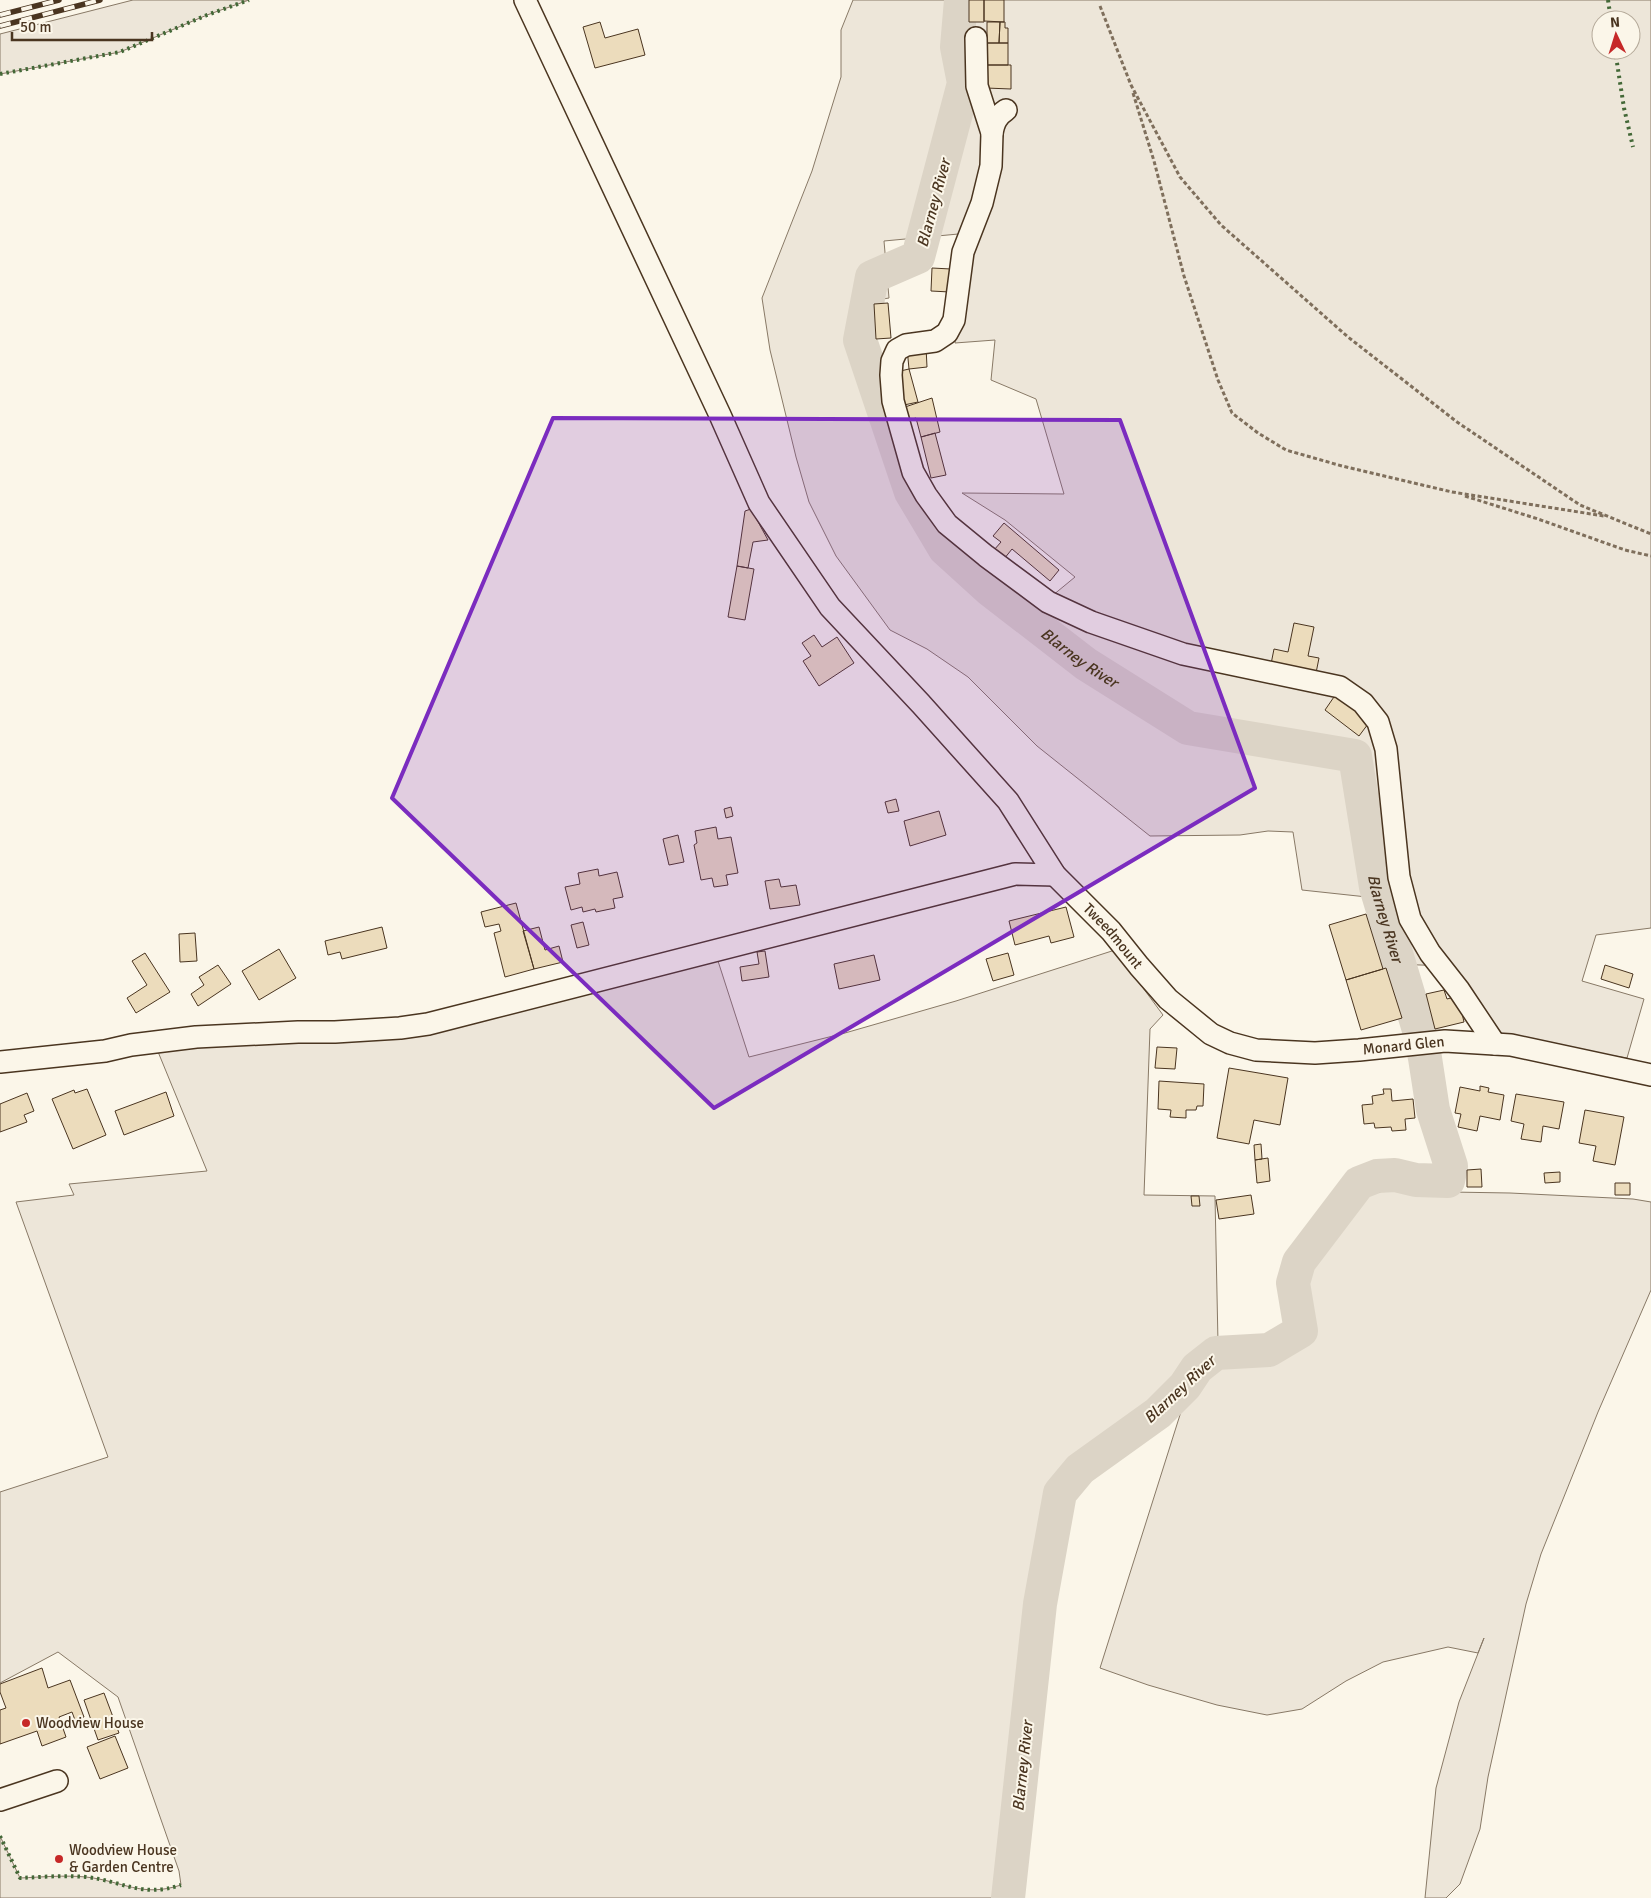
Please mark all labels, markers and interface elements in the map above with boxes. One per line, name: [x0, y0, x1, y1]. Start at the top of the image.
scale bar: [12, 10, 152, 42]
north arrow: [1591, 10, 1641, 60]
text: N: [1610, 14, 1621, 31]
text: 50 m: [20, 18, 51, 36]
water label: Blarney River: [913, 155, 956, 250]
water label: Blarney River: [1036, 624, 1123, 694]
water label: Blarney River: [1363, 873, 1408, 967]
street label: Tweedmount: [1079, 899, 1147, 972]
street label: Monard Glen: [1362, 1032, 1445, 1059]
water label: Blarney River: [1140, 1350, 1221, 1428]
place label: Woodview House: [36, 1714, 144, 1732]
marker: Woodview House: [20, 1717, 32, 1729]
water label: Blarney River: [1008, 1718, 1038, 1812]
place label: Woodview House & Garden Centre: [69, 1841, 177, 1876]
marker: Woodview House & Garden Centre: [53, 1853, 65, 1865]

